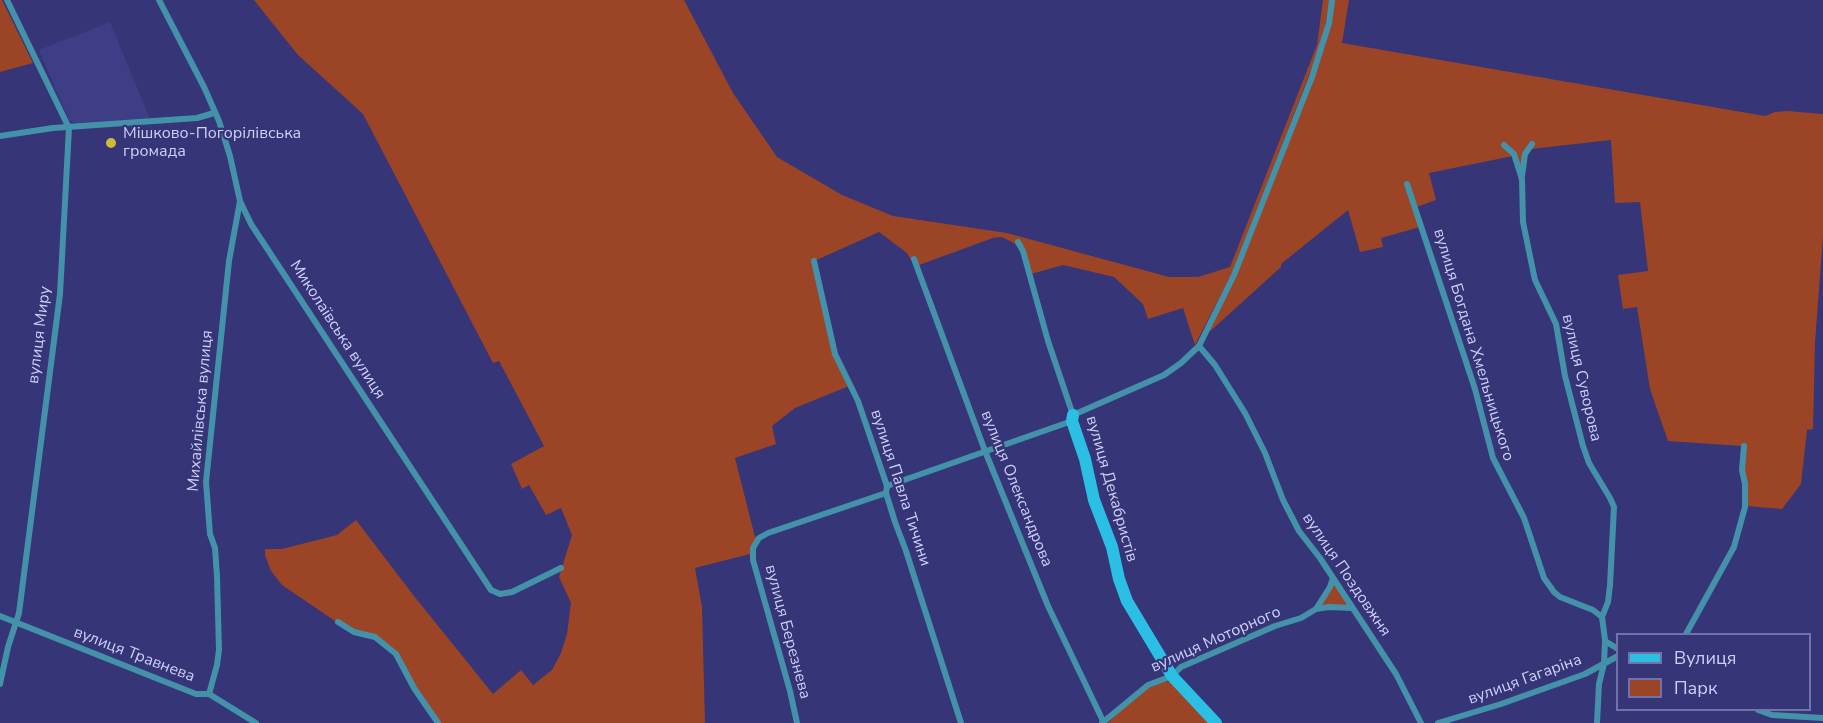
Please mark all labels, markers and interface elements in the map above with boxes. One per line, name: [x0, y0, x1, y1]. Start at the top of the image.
place label: Мішково-Погорілівська громада: [123, 124, 301, 162]
marker: Мішково-Погорілівська громада: [104, 136, 118, 150]
street label: вулиця Богдана Хмельницького: [1428, 226, 1518, 464]
street label: Миколаївська вулиця: [285, 257, 389, 403]
street label: вулиця Миру: [24, 285, 56, 385]
street label: вулиця Суворова: [1557, 312, 1605, 444]
street label: Михайлівська вулиця: [184, 329, 218, 493]
street label: вулиця Павла Тичини: [866, 407, 934, 569]
street label: вулиця Олександрова: [976, 408, 1056, 570]
street label: вулиця Декабристів: [1081, 414, 1141, 564]
street label: вулиця Поздовжня: [1298, 510, 1394, 640]
street label: вулиця Березнева: [760, 563, 814, 701]
street label: вулиця Моторного: [1148, 603, 1284, 677]
street label: вулиця Травнева: [71, 623, 197, 687]
legend: [1616, 633, 1811, 711]
text: Вулиця: [1674, 646, 1736, 670]
street label: вулиця Гагаріна: [1466, 651, 1584, 709]
text: Парк: [1674, 676, 1717, 700]

